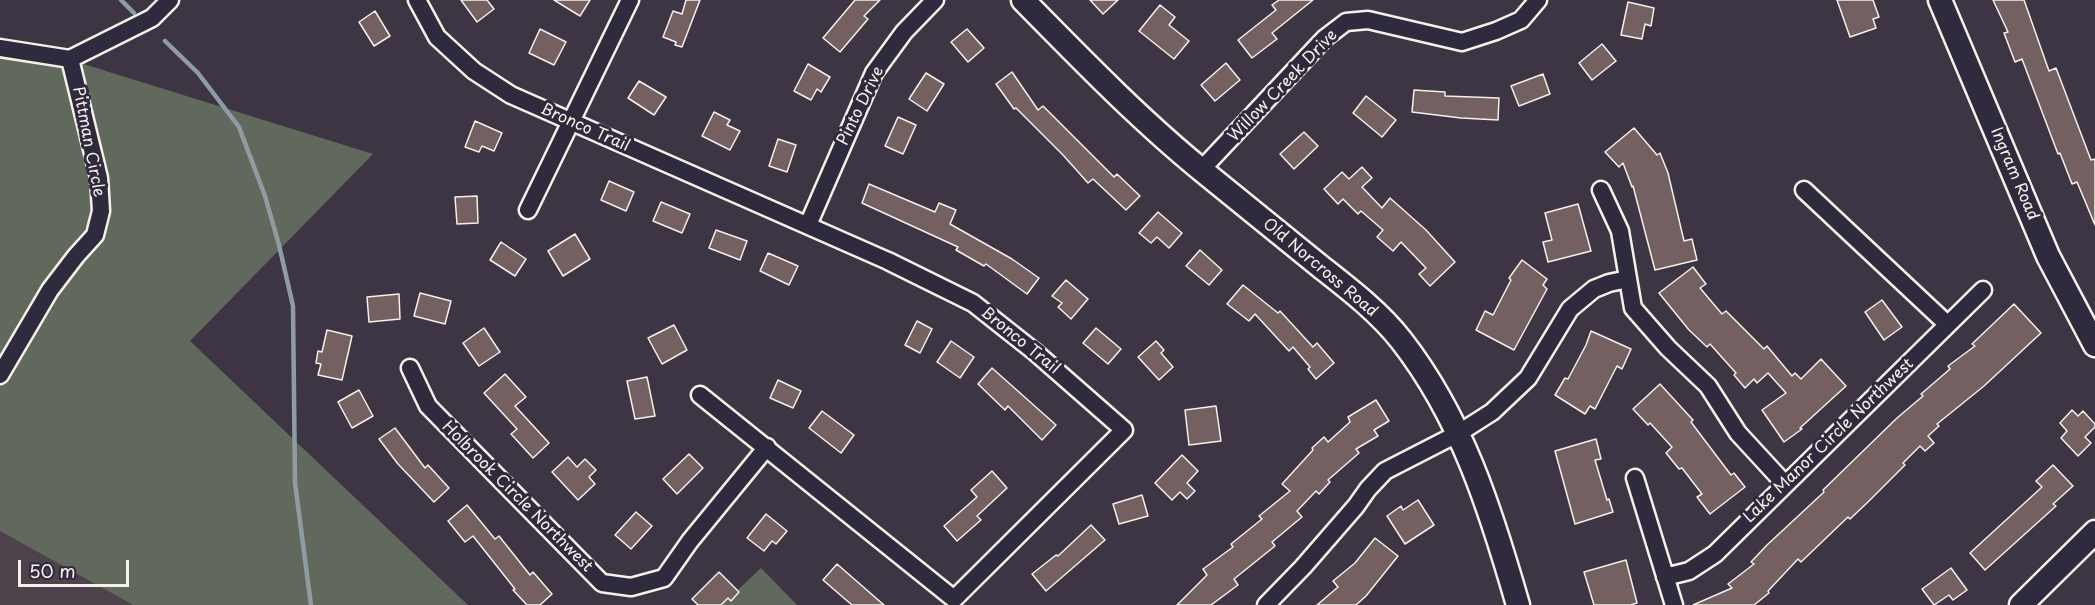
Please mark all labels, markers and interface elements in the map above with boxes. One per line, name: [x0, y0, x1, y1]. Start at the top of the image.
street label: Willow Creek Drive: [1224, 26, 1342, 146]
street label: Pinto Drive: [834, 64, 888, 148]
street label: Pittman Circle: [68, 85, 108, 199]
street label: Bronco Trail: [537, 100, 633, 156]
street label: Ingram Road: [1986, 125, 2042, 223]
street label: Old Norcross Road: [1259, 214, 1381, 322]
street label: Bronco Trail: [977, 303, 1063, 379]
street label: Lake Manor Circle Northwest: [1740, 355, 1918, 527]
street label: Holbrook Circle Northwest: [438, 418, 596, 576]
scale bar: [21, 548, 132, 586]
text: 50 m: [29, 557, 76, 584]

